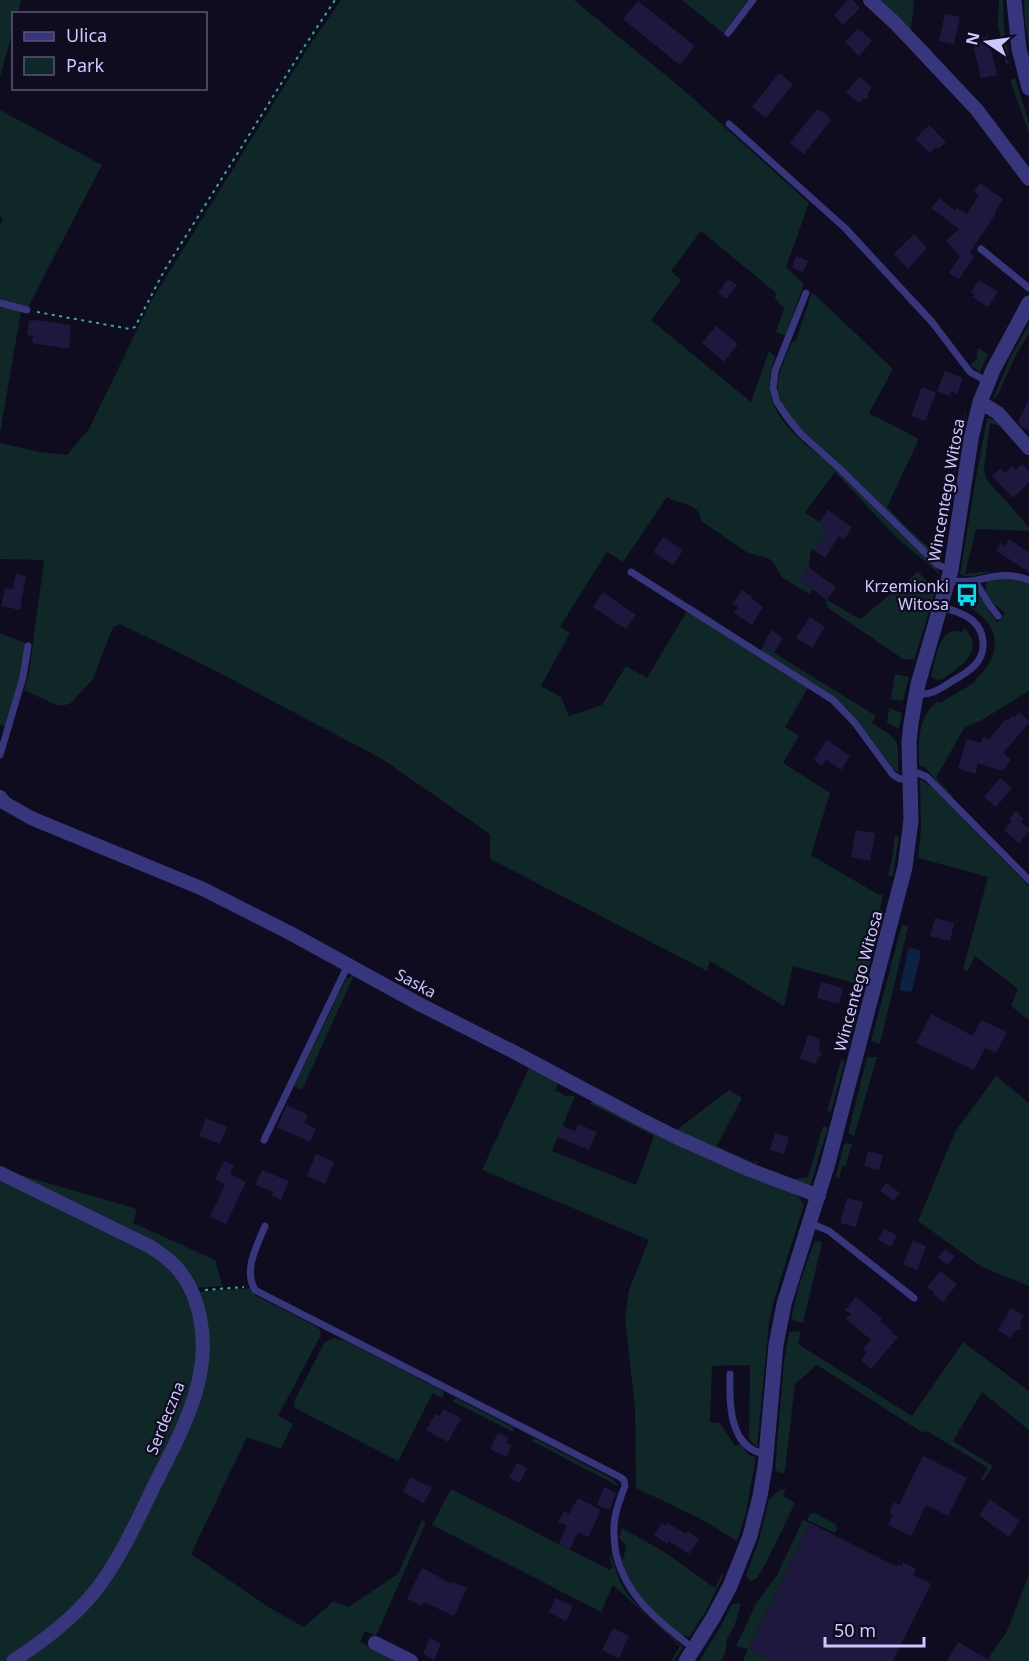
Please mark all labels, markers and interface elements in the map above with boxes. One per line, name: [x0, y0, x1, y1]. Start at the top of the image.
legend: [12, 12, 207, 90]
north arrow: [957, 12, 1017, 72]
text: Ulica: [66, 23, 107, 47]
text: N: [960, 30, 985, 47]
text: Park: [66, 53, 104, 77]
street label: Wincentego Witosa: [923, 417, 969, 563]
place label: Krzemionki Witosa: [865, 575, 949, 615]
bus stop icon: Krzemionki Witosa: [954, 582, 980, 608]
street label: Wincentego Witosa: [829, 908, 887, 1054]
street label: Saska: [392, 963, 440, 1003]
street label: Serdeczna: [140, 1378, 190, 1458]
scale bar: [825, 1610, 924, 1648]
text: 50 m: [834, 1618, 876, 1642]

